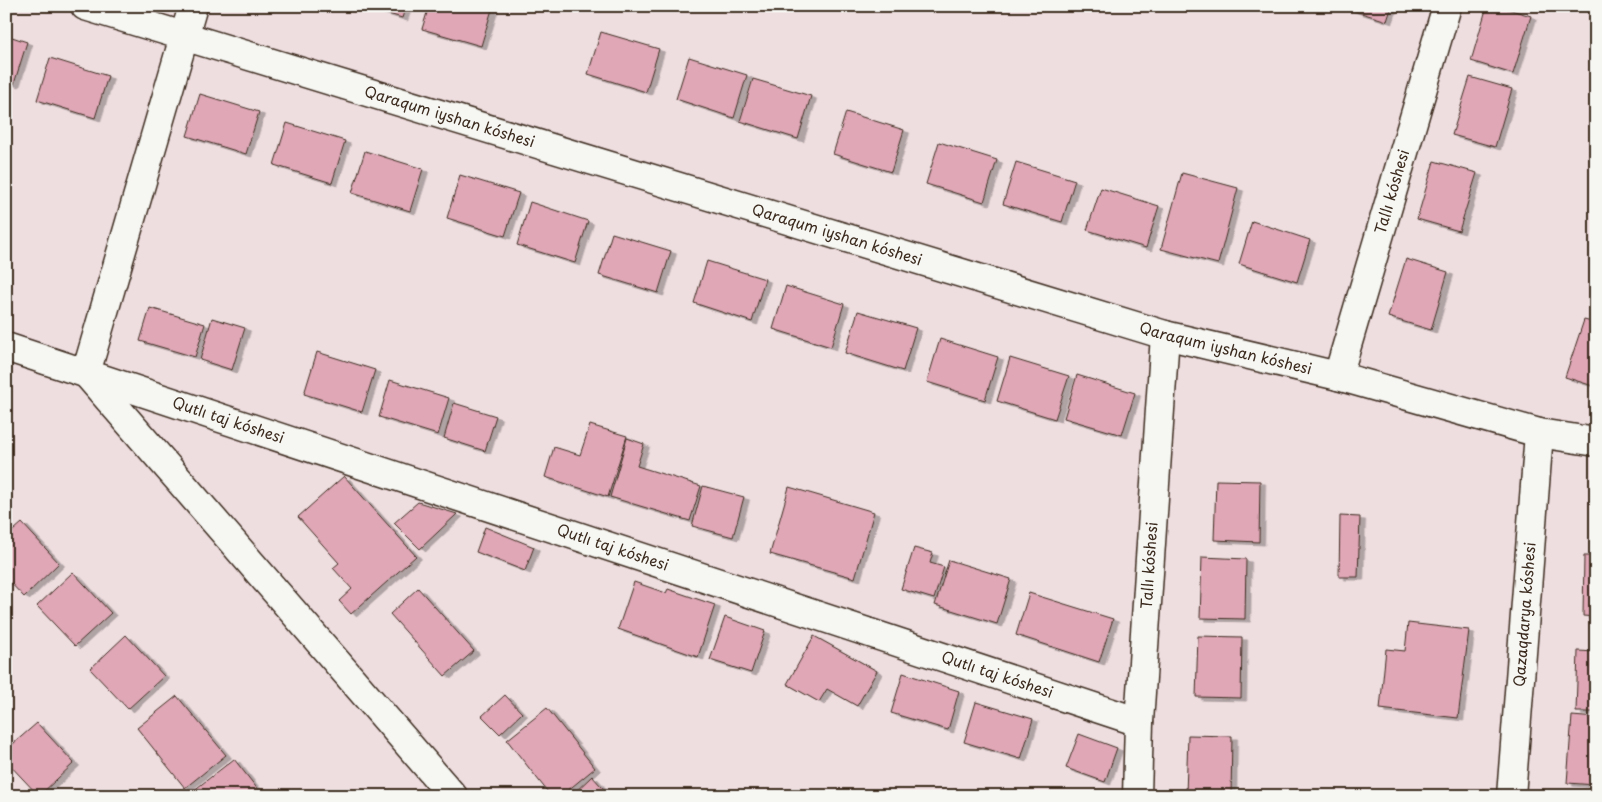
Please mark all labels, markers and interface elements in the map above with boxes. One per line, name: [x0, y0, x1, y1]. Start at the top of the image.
street label: Qaraqum iyshan kóshesi: [362, 79, 538, 152]
street label: Tallı kóshesi: [1367, 146, 1414, 236]
street label: Qaraqum iyshan kóshesi: [749, 197, 925, 270]
street label: Qaraqum iyshan kóshesi: [1137, 315, 1314, 379]
street label: Qutlı taj kóshesi: [170, 390, 288, 448]
street label: Qutlı taj kóshesi: [554, 517, 672, 576]
street label: Tallı kóshesi: [1134, 521, 1162, 609]
street label: Qazaqdarya kóshesi: [1506, 541, 1541, 688]
street label: Qutlı taj kóshesi: [939, 644, 1057, 703]

